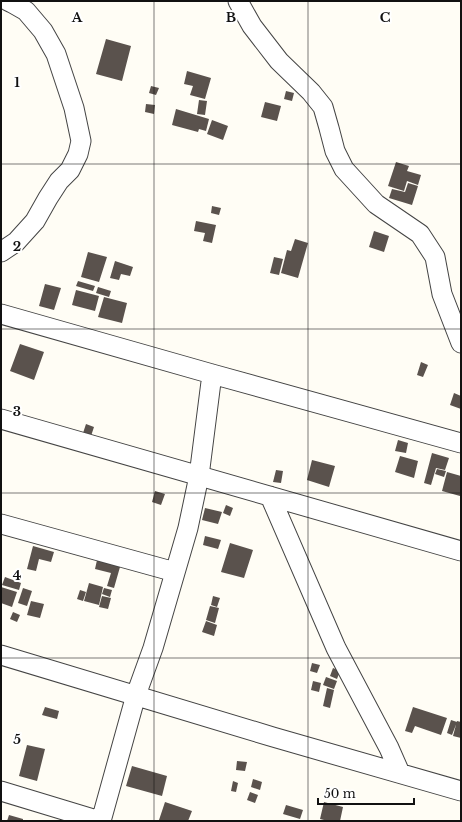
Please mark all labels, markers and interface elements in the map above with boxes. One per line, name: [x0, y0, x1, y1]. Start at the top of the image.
text: A: [71, 9, 83, 26]
text: B: [226, 9, 236, 26]
text: C: [380, 9, 391, 26]
text: 1: [14, 74, 20, 91]
text: 2: [13, 238, 21, 255]
text: 3: [13, 403, 21, 420]
text: 4: [13, 567, 22, 584]
text: 5: [13, 731, 21, 748]
scale bar: [318, 780, 414, 806]
text: 50 m: [324, 786, 356, 801]

